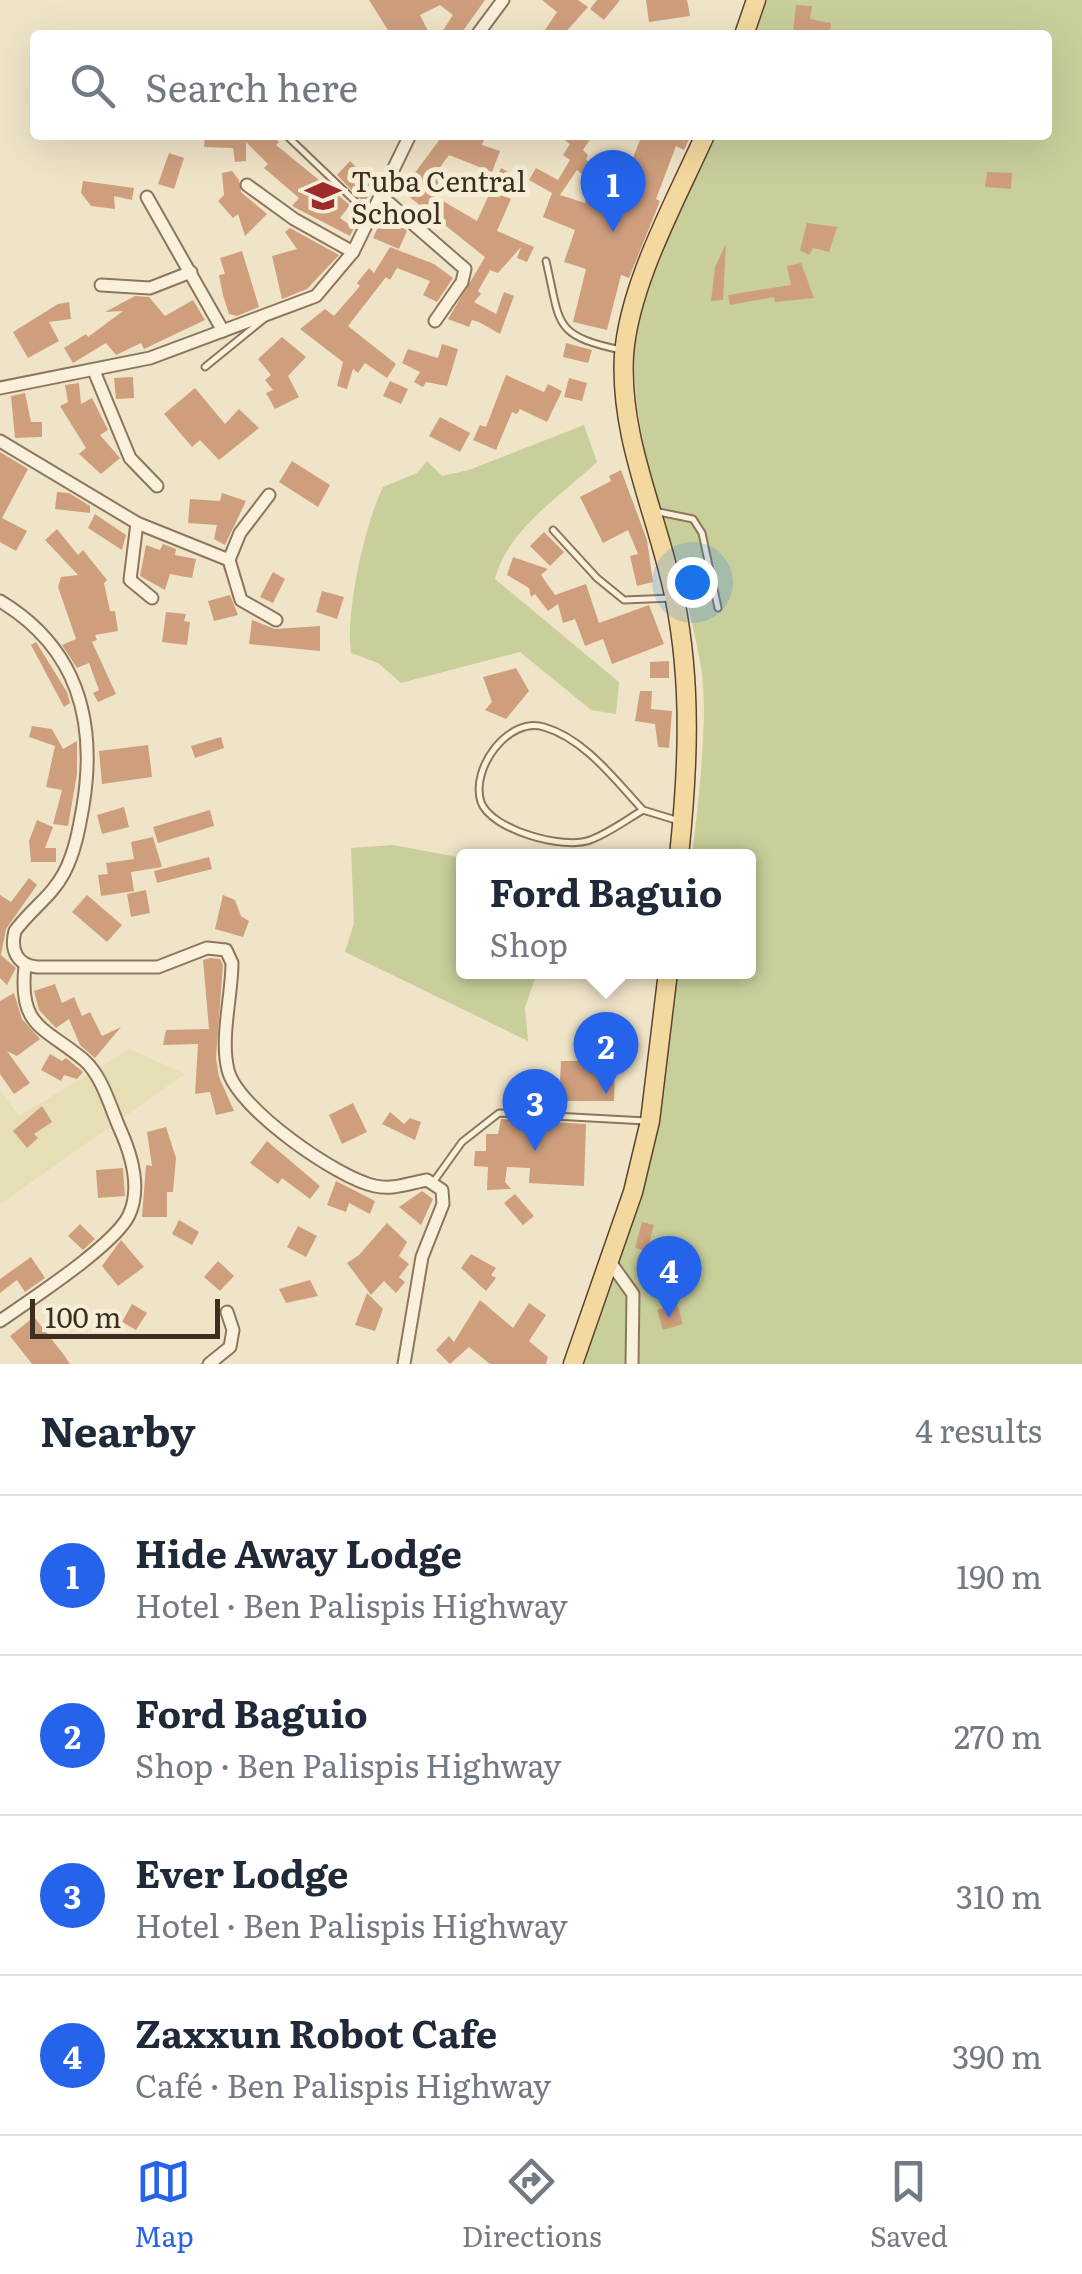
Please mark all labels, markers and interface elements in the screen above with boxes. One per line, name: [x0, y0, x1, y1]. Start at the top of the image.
search box: [30, 30, 1052, 140]
text: Search here: [145, 57, 358, 114]
icon: search: [65, 58, 120, 113]
pin: 1: [580, 150, 646, 232]
place label: Tuba Central School: [351, 159, 526, 233]
school or university icon: Tuba Central School: [304, 177, 342, 215]
your location: [667, 557, 718, 608]
popup: [456, 849, 756, 979]
text: Ford Baguio: [490, 862, 722, 919]
text: Shop: [490, 919, 568, 967]
pin: 2: [574, 1012, 638, 1094]
pin: 3: [502, 1068, 568, 1151]
pin: 4: [636, 1236, 702, 1318]
scale bar: [30, 1294, 220, 1338]
text: 100 m: [45, 1295, 122, 1337]
text: Nearby: [40, 1398, 196, 1460]
text: 4 results: [915, 1405, 1042, 1453]
text: Hide Away Lodge: [135, 1523, 462, 1580]
text: 1: [66, 1551, 79, 1599]
text: 190 m: [956, 1551, 1042, 1599]
text: Hotel · Ben Palispis Highway: [135, 1580, 568, 1628]
text: Ford Baguio: [135, 1683, 368, 1740]
text: 2: [64, 1711, 81, 1759]
text: 270 m: [954, 1711, 1042, 1759]
text: Shop · Ben Palispis Highway: [135, 1740, 562, 1788]
text: Ever Lodge: [135, 1843, 348, 1900]
text: 3: [64, 1871, 81, 1919]
text: 310 m: [956, 1871, 1042, 1919]
text: Hotel · Ben Palispis Highway: [135, 1900, 568, 1948]
text: Zaxxun Robot Cafe: [135, 2003, 497, 2060]
text: 4: [63, 2031, 82, 2079]
text: 390 m: [952, 2031, 1042, 2079]
text: Café · Ben Palispis Highway: [135, 2060, 551, 2108]
tab: Map: [134, 2154, 194, 2256]
tab: Directions: [462, 2154, 602, 2256]
tab: Saved: [870, 2154, 948, 2256]

